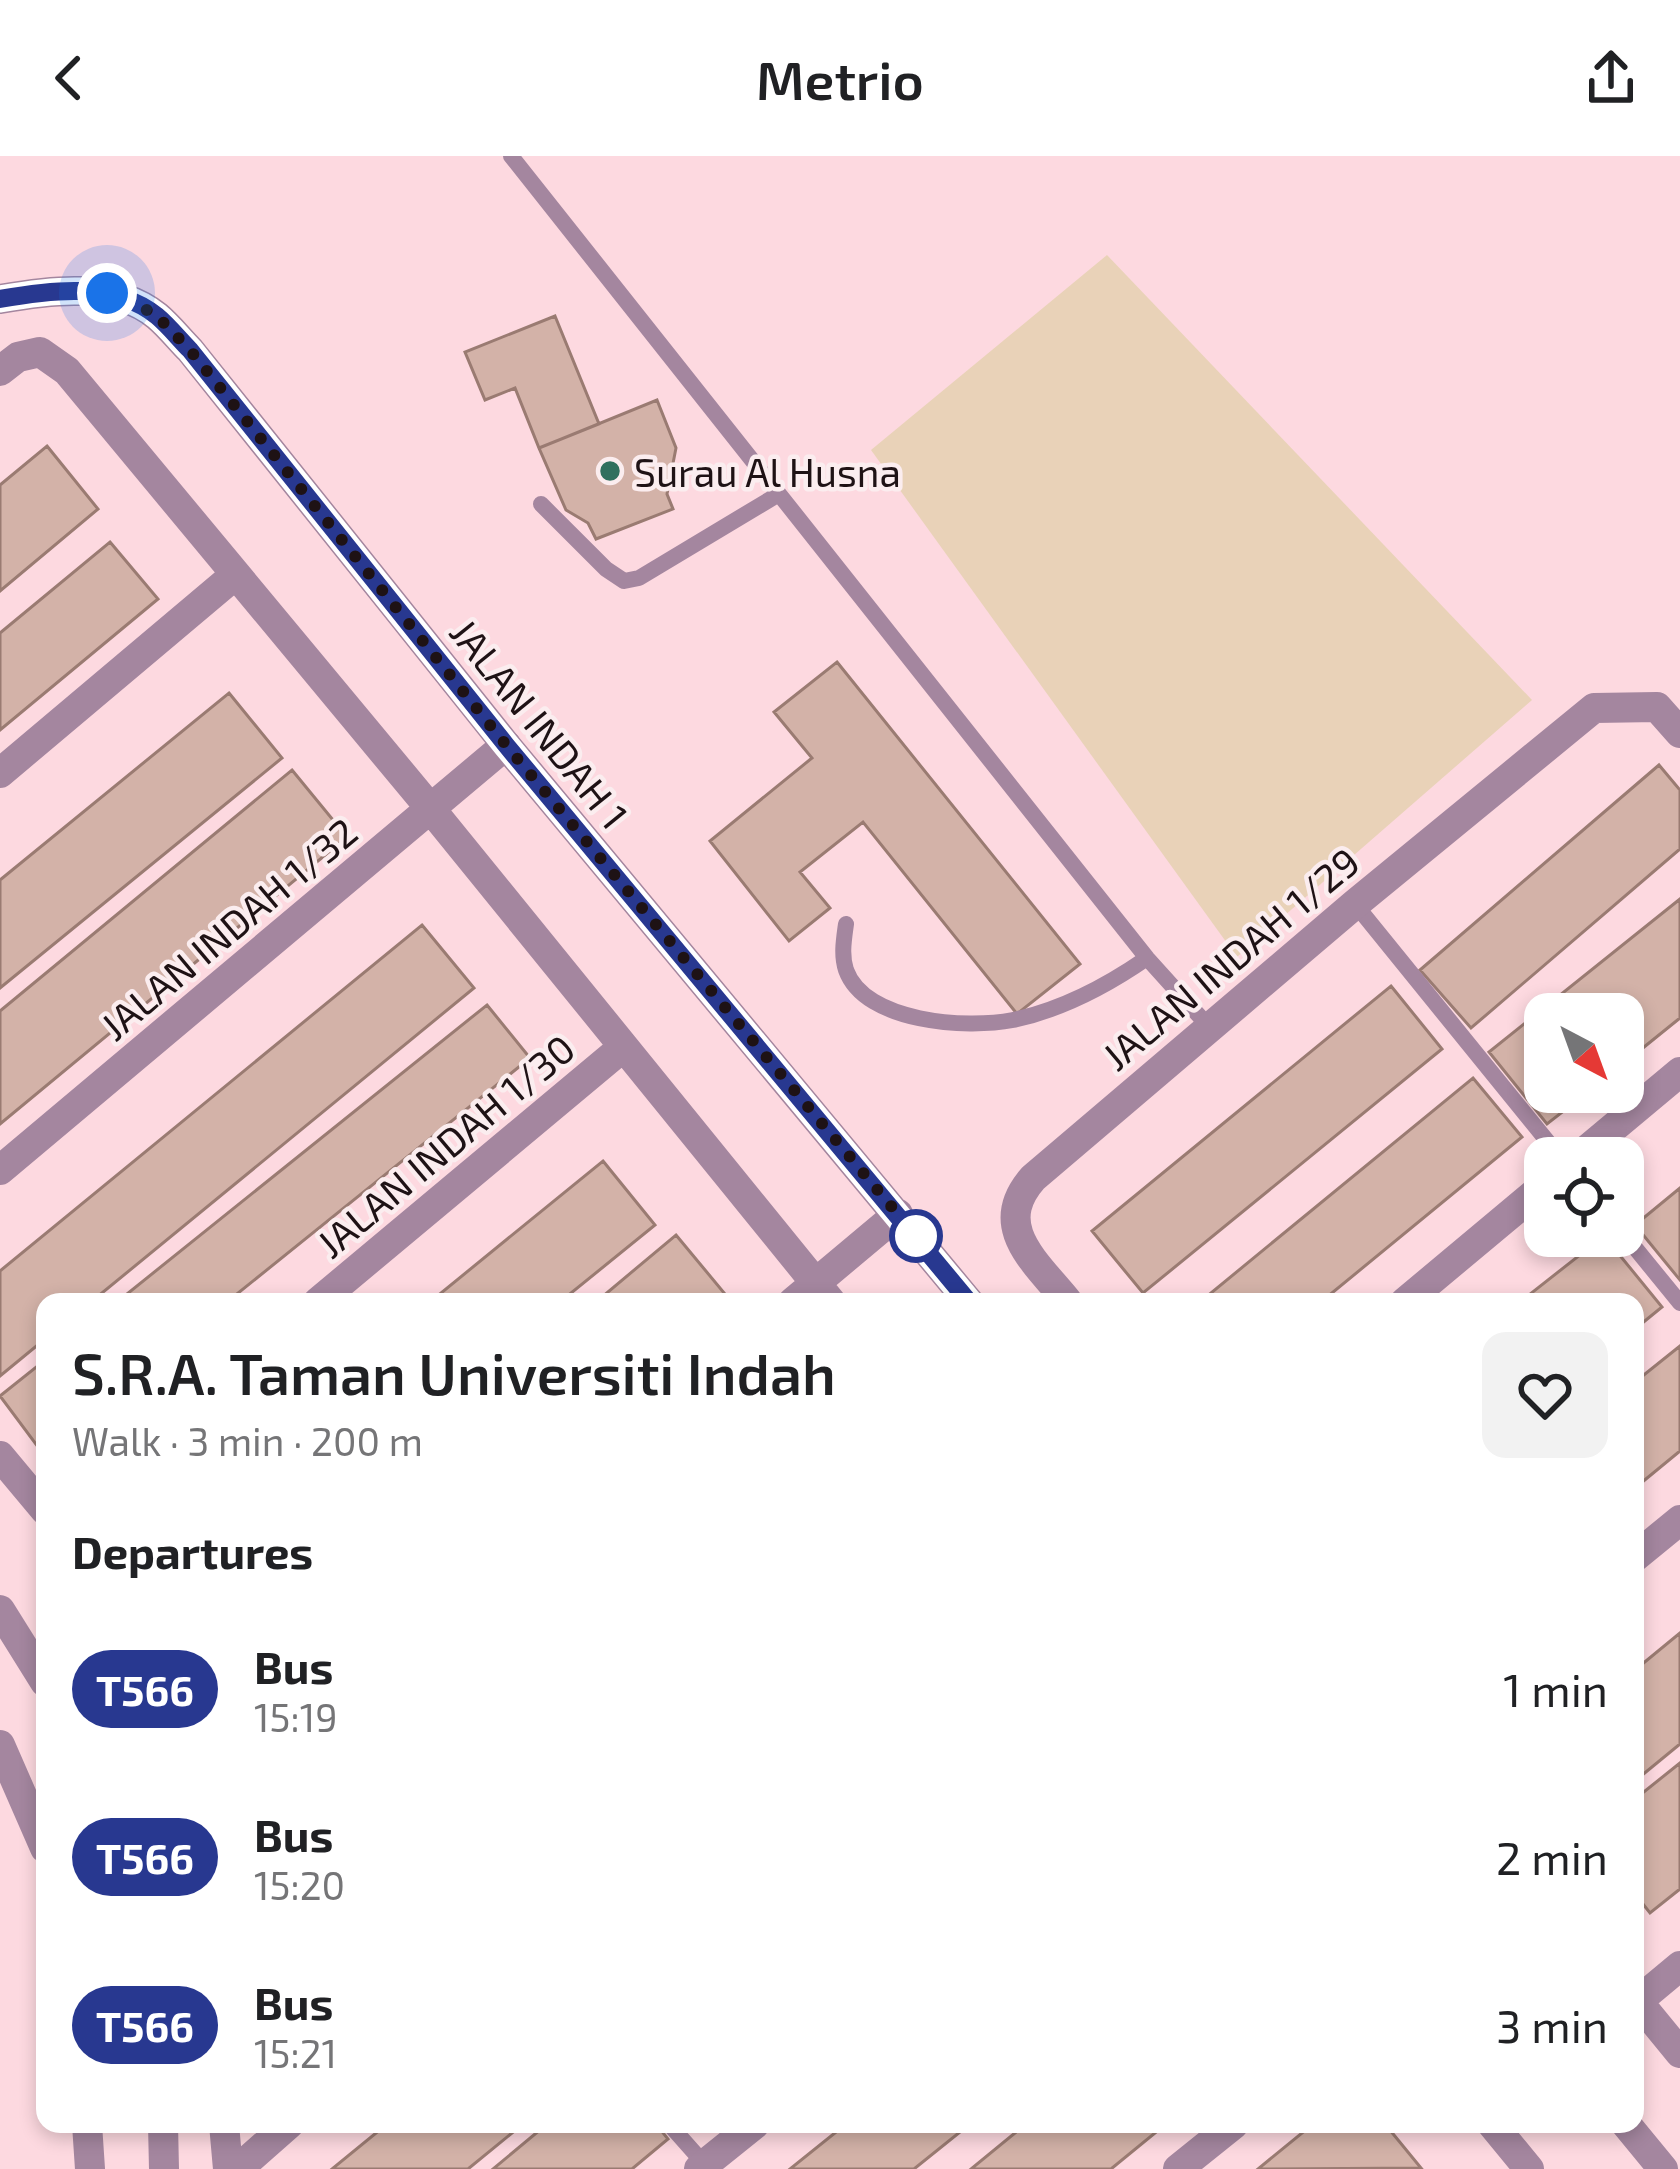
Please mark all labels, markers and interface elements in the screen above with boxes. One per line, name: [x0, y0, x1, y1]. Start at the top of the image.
icon: back: [36, 45, 102, 111]
icon: share: [1578, 45, 1644, 111]
text: Metrio: [756, 46, 924, 111]
your location: [77, 263, 137, 323]
place label: Surau Al Husna: [634, 448, 901, 495]
marker: Surau Al Husna: [597, 458, 623, 484]
street label: JALAN INDAH 1: [441, 609, 639, 837]
street label: JALAN INDAH 1/32: [90, 807, 366, 1049]
street label: JALAN INDAH 1/29: [1092, 837, 1368, 1079]
north arrow: [1524, 993, 1644, 1113]
map controls: [1524, 993, 1644, 1257]
street label: JALAN INDAH 1/30: [307, 1024, 583, 1266]
button: locate: [1524, 1137, 1644, 1257]
unlabelled marker: [891, 1211, 941, 1261]
button: heart: [1482, 1332, 1608, 1458]
text: S.R.A. Taman Universiti Indah: [72, 1338, 836, 1406]
text: Walk · 3 min · 200 m: [72, 1417, 423, 1464]
text: Departures: [72, 1524, 313, 1578]
text: Bus: [254, 1639, 333, 1693]
text: 1 min: [1503, 1662, 1608, 1716]
text: T566: [96, 1664, 194, 1714]
text: 15:19: [254, 1693, 338, 1740]
text: Bus: [254, 1807, 333, 1861]
text: 2 min: [1496, 1830, 1608, 1884]
text: T566: [96, 1832, 194, 1882]
text: 15:20: [254, 1861, 345, 1908]
text: Bus: [254, 1975, 333, 2029]
text: 3 min: [1496, 1998, 1608, 2052]
text: T566: [96, 2000, 194, 2050]
text: 15:21: [254, 2029, 337, 2076]

